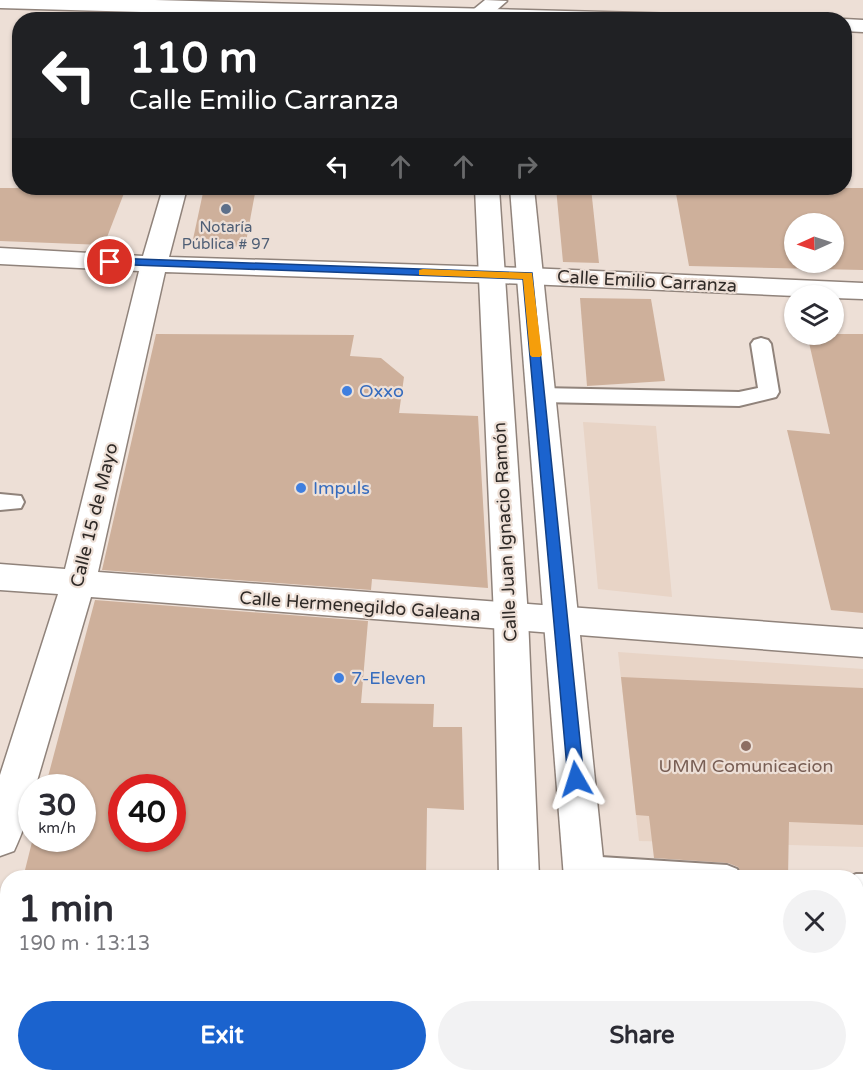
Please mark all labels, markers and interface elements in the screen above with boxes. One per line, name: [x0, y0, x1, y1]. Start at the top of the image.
text: 110 m: [129, 33, 258, 84]
icon: left: [30, 36, 108, 114]
text: Calle Emilio Carranza: [129, 84, 399, 117]
icon: left: [321, 150, 354, 183]
icon: ahead: [384, 150, 417, 183]
icon: ahead: [447, 150, 480, 183]
icon: right: [510, 150, 543, 183]
marker: Notaría Pública # 97: [219, 202, 233, 216]
north arrow: [784, 213, 844, 273]
map controls: [784, 213, 844, 345]
place label: Notaría Pública # 97: [182, 218, 270, 253]
pin: [84, 236, 135, 287]
icon: arrive: [93, 245, 126, 278]
street label: Calle Emilio Carranza: [557, 265, 737, 297]
button: layers: [784, 285, 844, 345]
place label: Oxxo: [359, 380, 404, 402]
marker: Oxxo: [340, 384, 354, 398]
street label: Calle Juan Ignacio Ramón: [488, 422, 522, 642]
street label: Calle 15 de Mayo: [65, 441, 123, 589]
place label: Impuls: [313, 477, 370, 499]
marker: Impuls: [294, 481, 308, 495]
street label: Calle Hermenegildo Galeana: [239, 587, 481, 625]
place label: 7-Eleven: [351, 667, 426, 689]
marker: 7-Eleven: [332, 671, 346, 685]
marker: UMM Comunicacion: [739, 739, 753, 753]
position arrow: [544, 747, 608, 811]
place label: UMM Comunicacion: [659, 755, 833, 777]
speed limit sign: 40: [108, 774, 186, 852]
text: 30: [38, 787, 76, 824]
text: km/h: [38, 819, 76, 837]
text: 1 min: [18, 888, 114, 931]
button: close: [783, 890, 846, 953]
text: 190 m · 13:13: [18, 932, 150, 956]
button: Exit: [18, 1001, 426, 1070]
button: Share: [438, 1001, 846, 1070]

